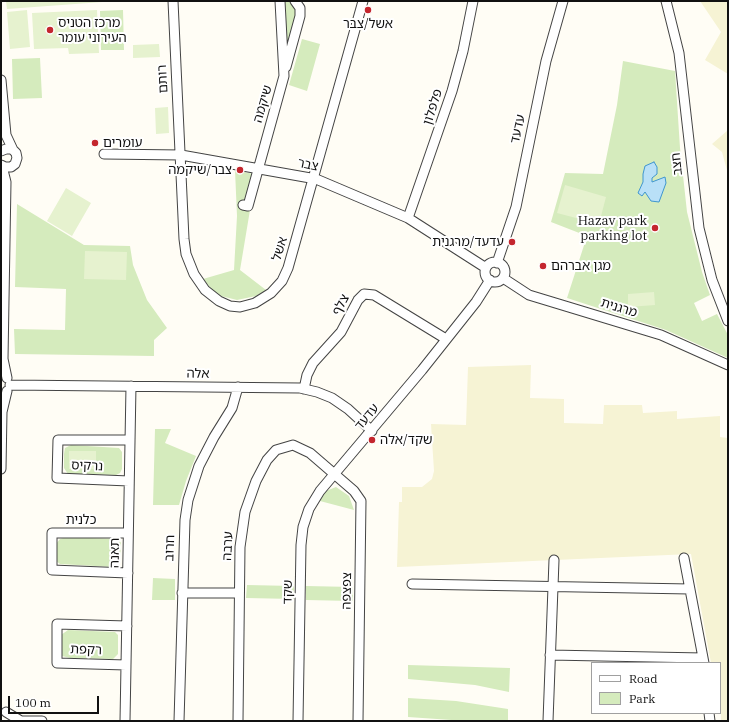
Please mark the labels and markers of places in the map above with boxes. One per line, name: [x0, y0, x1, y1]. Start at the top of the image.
marker: אשל/צבר: [363, 5, 373, 15]
place label: מרכז הטניס העירוני עומר: [58, 15, 127, 46]
place label: אשל/צבר: [343, 16, 393, 32]
marker: מרכז הטניס העירוני עומר: [45, 25, 55, 35]
place label: עומרים: [103, 135, 142, 151]
marker: עומרים: [90, 138, 100, 148]
place label: צבר/שיקמה: [168, 162, 232, 178]
marker: צבר/שיקמה: [235, 165, 245, 175]
place label: Hazav park parking lot: [578, 213, 647, 244]
marker: Hazav park parking lot: [650, 223, 660, 233]
place label: עדעד/מרגנית: [432, 234, 504, 250]
marker: עדעד/מרגנית: [507, 237, 517, 247]
place label: מגן אברהם: [551, 258, 611, 274]
marker: מגן אברהם: [538, 261, 548, 271]
place label: שקד/אלה: [380, 432, 433, 448]
marker: שקד/אלה: [367, 435, 377, 445]

